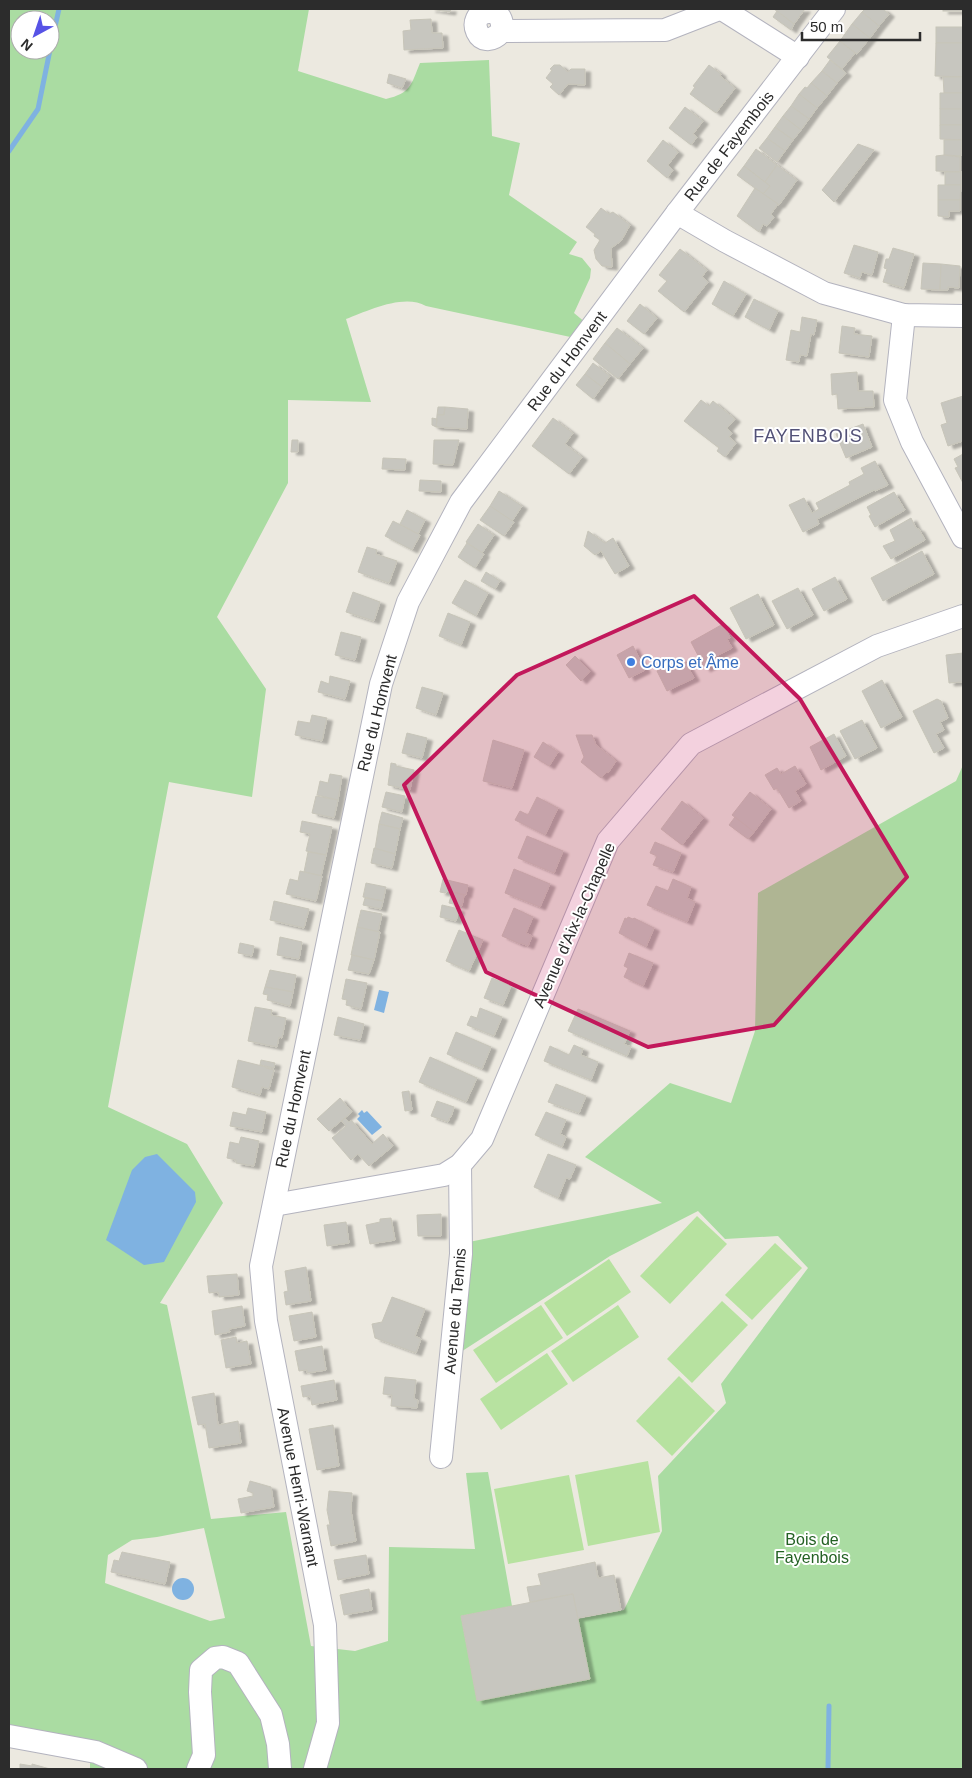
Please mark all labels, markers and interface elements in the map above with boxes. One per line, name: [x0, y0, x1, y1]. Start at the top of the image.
north arrow: [10, 10, 60, 60]
scale bar: [802, 10, 920, 42]
text: 50 m: [810, 18, 843, 35]
text: N: [18, 36, 36, 54]
street label: Rue de Fayembois: [681, 88, 777, 204]
street label: Rue du Homvent: [524, 307, 610, 414]
district label: FAYENBOIS: [753, 426, 863, 446]
street label: Rue du Homvent: [354, 652, 400, 773]
place label: Corps et Âme: [641, 653, 739, 671]
marker: Corps et Âme: [625, 656, 637, 668]
street label: Avenue d'Aix-la-Chapelle: [530, 840, 618, 1010]
street label: Rue du Homvent: [272, 1048, 314, 1169]
street label: Avenue du Tennis: [441, 1247, 469, 1375]
street label: Avenue Henri-Warnant: [274, 1406, 322, 1569]
park label: Bois de Fayenbois: [775, 1531, 849, 1566]

